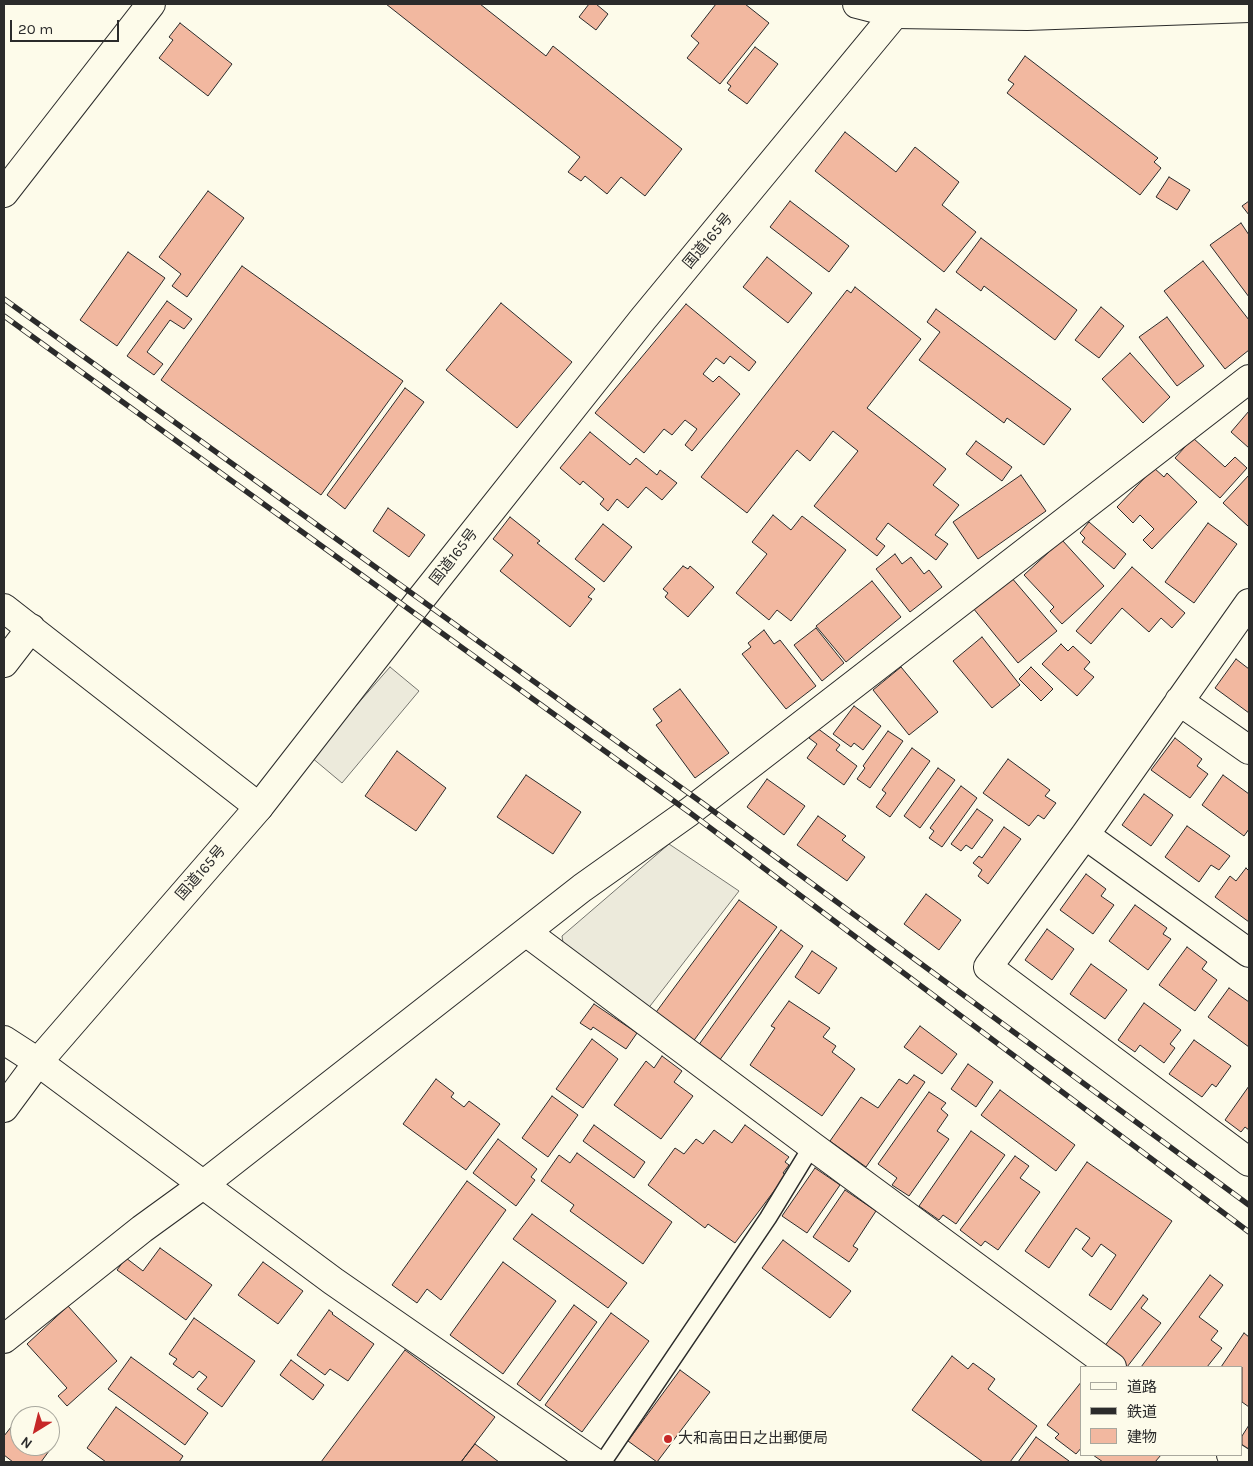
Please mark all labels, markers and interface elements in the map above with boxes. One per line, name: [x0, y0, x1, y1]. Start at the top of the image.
scale bar: [12, 10, 121, 42]
text: 20 m: [18, 20, 53, 38]
street label: 国道165号: [680, 210, 736, 272]
street label: 国道165号: [426, 525, 482, 589]
street label: 国道165号: [172, 842, 230, 904]
legend: [1080, 1366, 1243, 1456]
text: 道路: [1127, 1378, 1157, 1396]
text: 鉄道: [1127, 1403, 1157, 1421]
north arrow: [10, 1406, 60, 1456]
text: 建物: [1127, 1428, 1157, 1446]
place label: 大和高田日之出郵便局: [678, 1430, 828, 1448]
text: N: [17, 1433, 36, 1453]
marker: 大和高田日之出郵便局: [662, 1433, 674, 1445]

